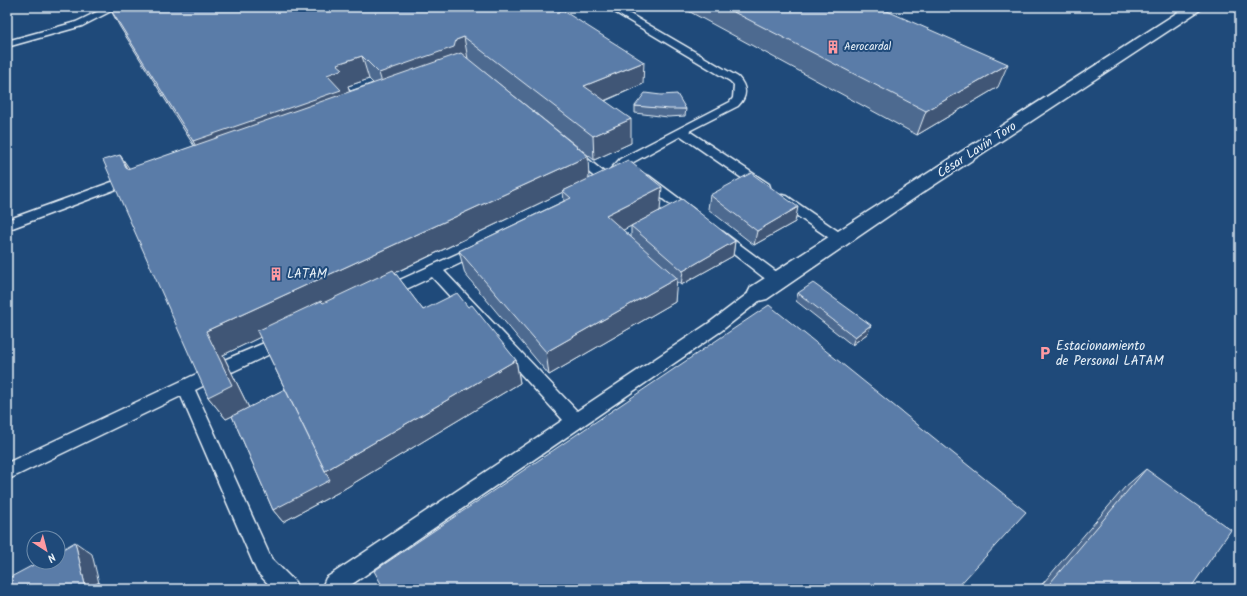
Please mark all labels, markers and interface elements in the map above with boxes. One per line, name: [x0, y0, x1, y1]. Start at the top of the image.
place label: Aerocardal: [844, 38, 892, 56]
building icon: Aerocardal: [825, 39, 841, 55]
street label: César Lavín Toro: [933, 116, 1021, 184]
place label: LATAM: [287, 264, 328, 285]
building icon: LATAM: [268, 266, 284, 282]
place label: Estacionamiento de Personal LATAM: [1056, 336, 1164, 372]
parking icon: Estacionamiento de Personal LATAM: [1037, 345, 1053, 361]
north arrow: [26, 530, 66, 570]
text: N: [43, 548, 59, 567]

